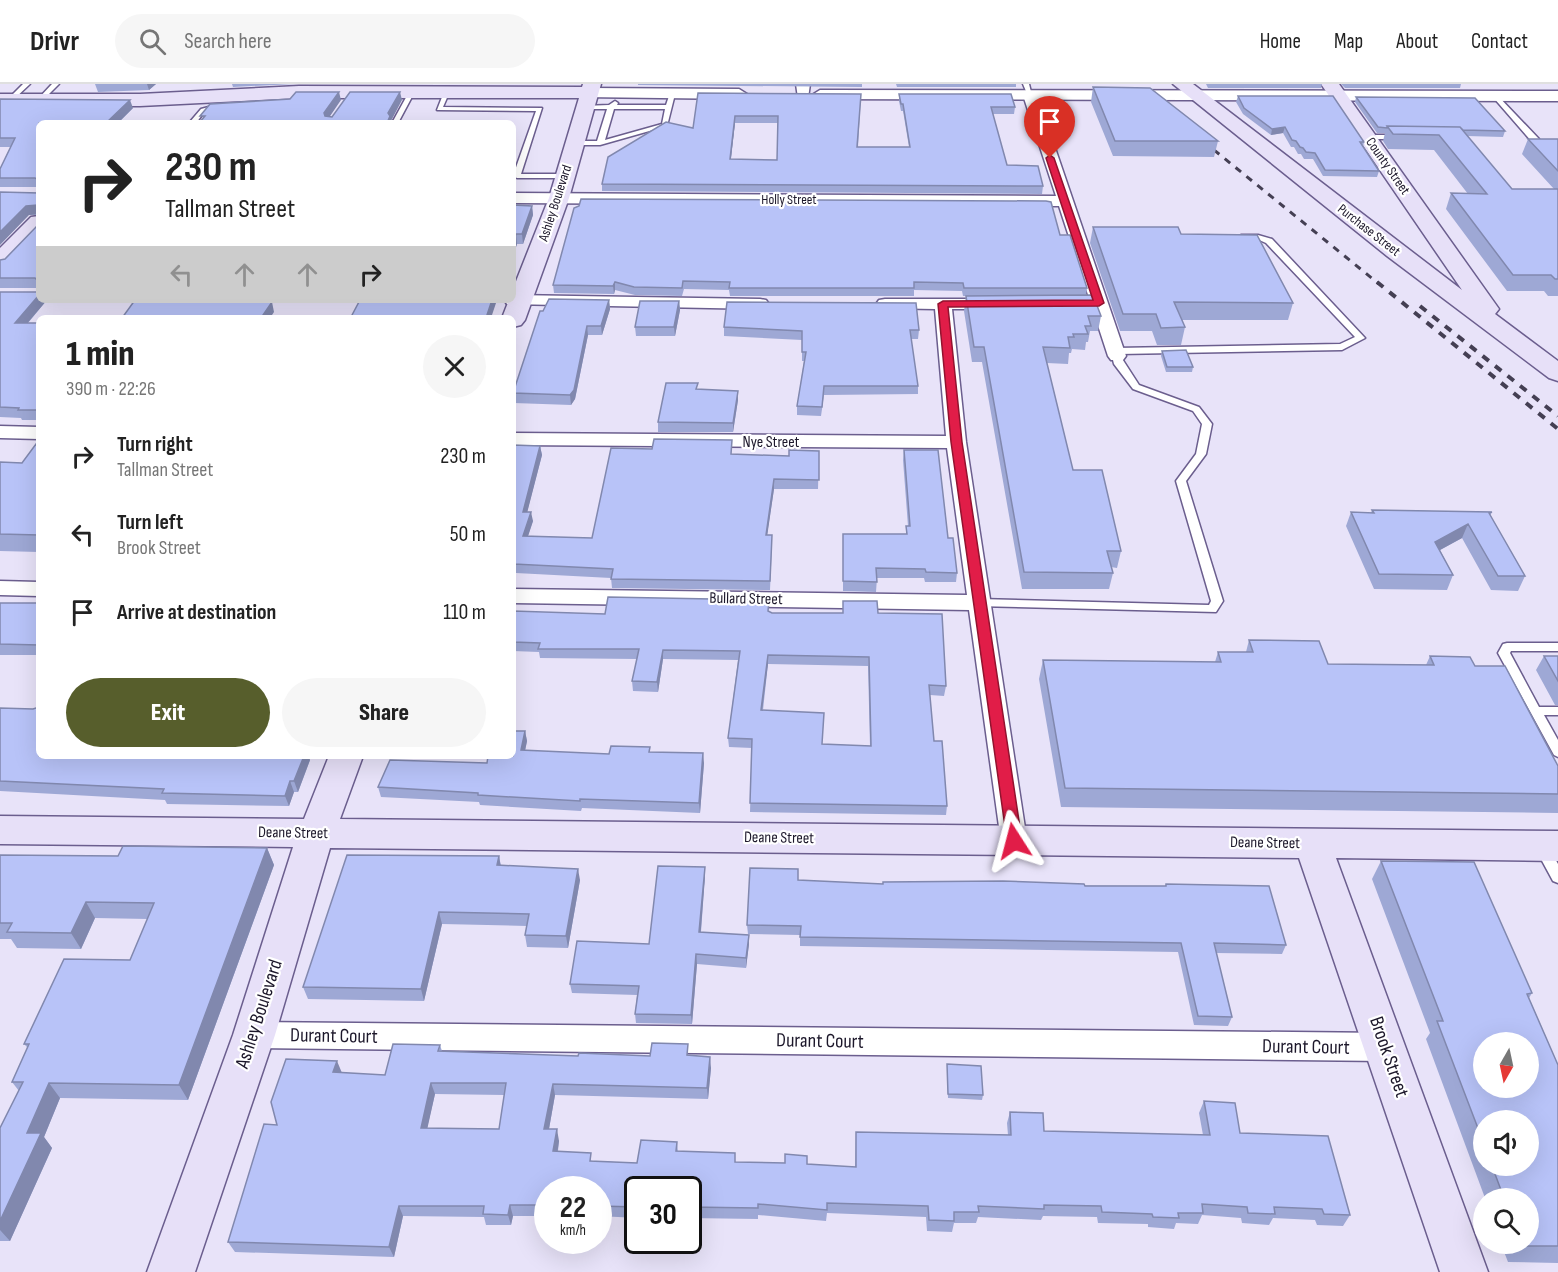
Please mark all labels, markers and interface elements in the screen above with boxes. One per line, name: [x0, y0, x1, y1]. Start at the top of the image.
search box: [115, 14, 535, 68]
text: Drivr: [30, 25, 79, 58]
icon: search: [136, 25, 169, 58]
text: Search here: [184, 28, 272, 55]
text: Home: [1260, 29, 1301, 54]
text: Map: [1334, 29, 1363, 54]
text: About: [1396, 29, 1438, 54]
text: Contact: [1471, 29, 1528, 54]
pin: [1024, 96, 1075, 158]
icon: arrive: [1033, 105, 1066, 138]
street label: County Street: [1362, 134, 1414, 198]
text: 230 m: [165, 142, 257, 193]
icon: right: [66, 144, 144, 222]
street label: Ashley Boulevard: [534, 163, 575, 244]
street label: Holly Street: [761, 191, 817, 208]
text: Tallman Street: [165, 193, 295, 225]
street label: Purchase Street: [1334, 200, 1404, 260]
icon: left: [165, 258, 198, 291]
icon: ahead: [228, 258, 261, 291]
icon: ahead: [291, 258, 324, 291]
icon: right: [354, 258, 387, 291]
text: 1 min: [66, 333, 134, 376]
button: close: [423, 335, 486, 398]
text: 390 m · 22:26: [66, 377, 156, 401]
text: Turn right: [117, 431, 193, 458]
street label: Nye Street: [743, 433, 800, 452]
icon: right: [66, 440, 99, 473]
text: 230 m: [440, 443, 486, 470]
text: Tallman Street: [117, 458, 213, 482]
text: Turn left: [117, 509, 183, 536]
icon: left: [66, 518, 99, 551]
text: 50 m: [450, 521, 486, 548]
text: Brook Street: [117, 536, 201, 560]
street label: Bullard Street: [709, 589, 783, 609]
icon: arrive: [66, 596, 99, 629]
text: Arrive at destination: [117, 599, 276, 626]
text: 110 m: [443, 599, 486, 626]
button: Exit: [66, 678, 270, 747]
button: Share: [282, 678, 486, 747]
position arrow: [982, 809, 1046, 873]
street label: Deane Street: [258, 823, 328, 843]
street label: Deane Street: [744, 828, 814, 848]
street label: Deane Street: [1230, 833, 1300, 853]
street label: Ashley Boulevard: [230, 957, 288, 1072]
street label: Brook Street: [1364, 1013, 1414, 1101]
street label: Durant Court: [290, 1023, 378, 1049]
street label: Durant Court: [776, 1028, 864, 1054]
north arrow: [1473, 1032, 1539, 1098]
map controls: [1473, 1032, 1539, 1254]
street label: Durant Court: [1262, 1034, 1350, 1060]
button: sound: [1473, 1110, 1539, 1176]
speed limit sign: 30: [624, 1176, 702, 1254]
button: search: [1473, 1188, 1539, 1254]
text: 22: [560, 1190, 586, 1226]
text: km/h: [560, 1221, 586, 1240]

